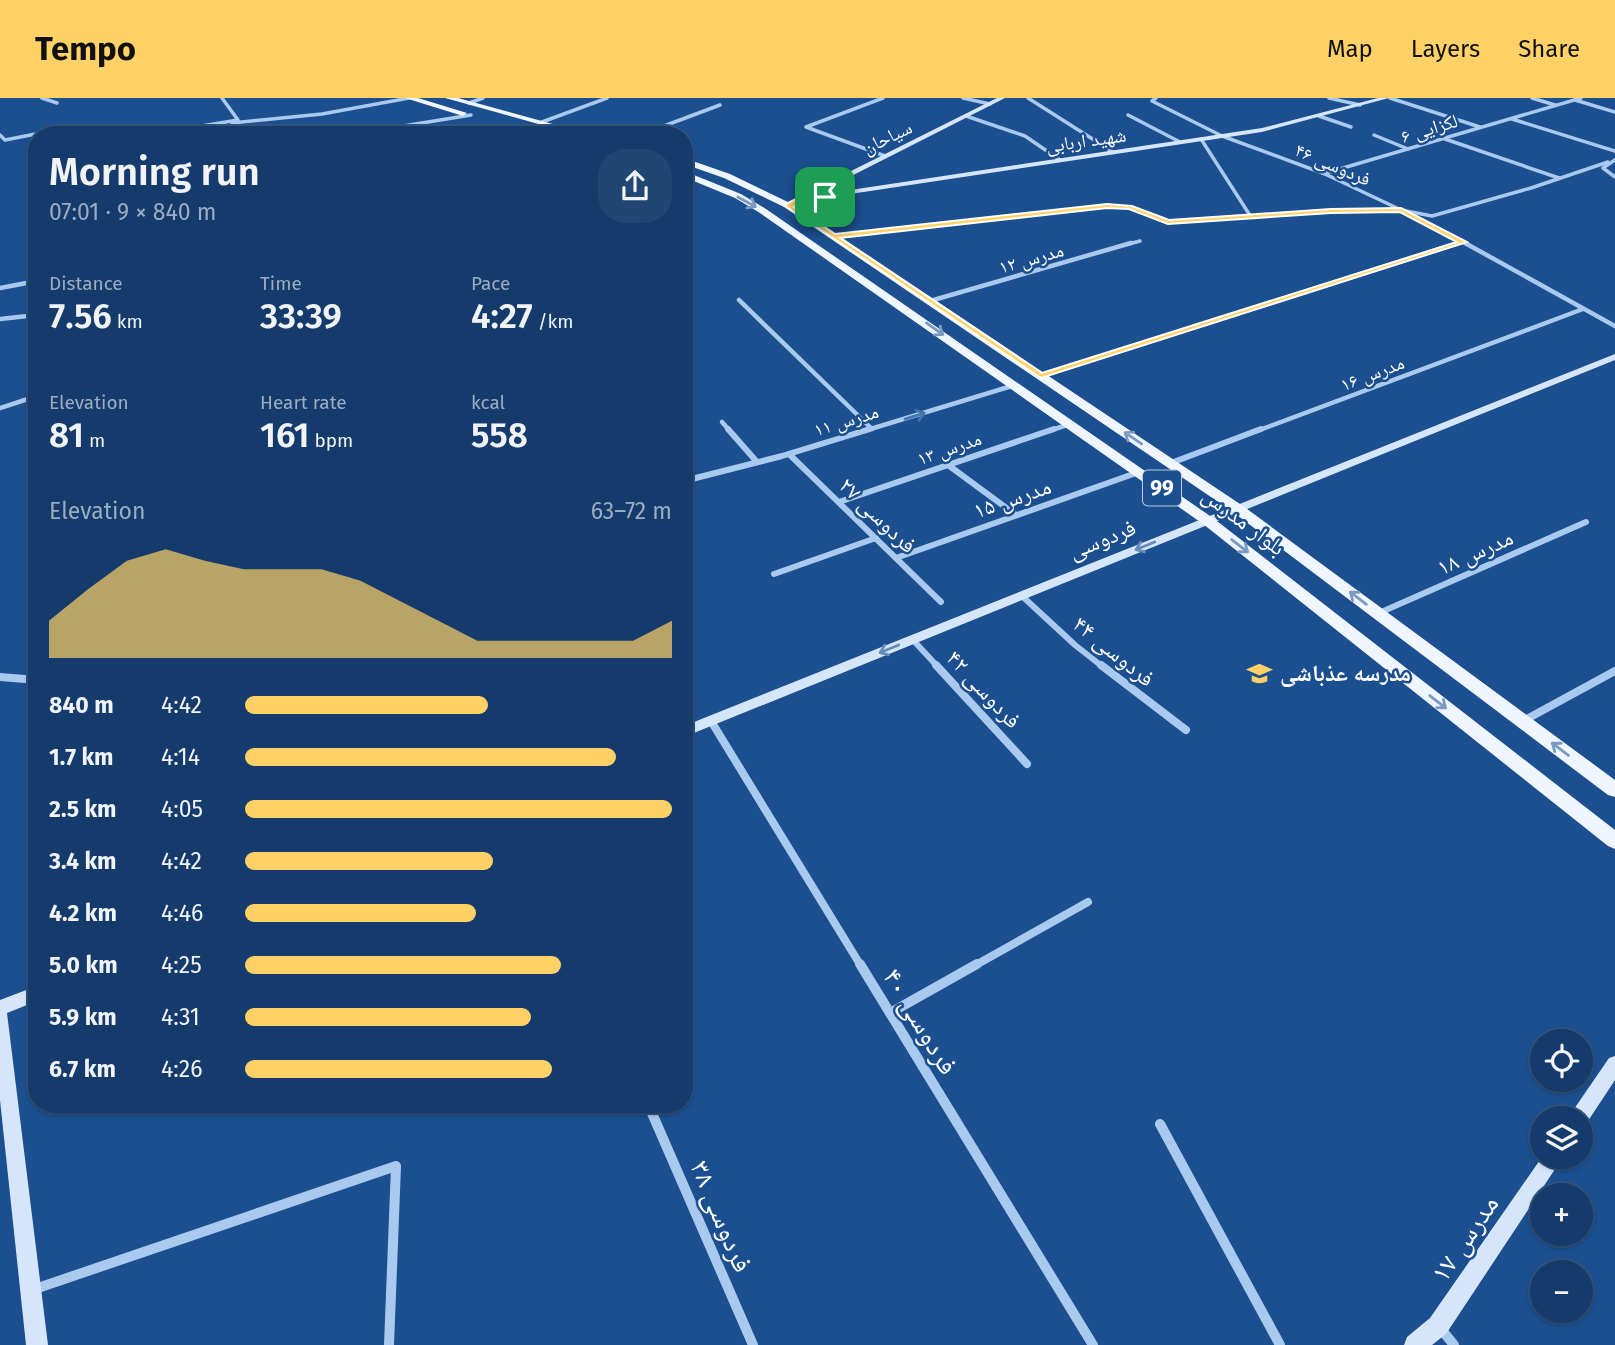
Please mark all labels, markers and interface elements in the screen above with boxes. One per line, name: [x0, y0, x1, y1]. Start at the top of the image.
text: Tempo: [35, 29, 136, 69]
text: Map: [1327, 35, 1373, 63]
text: Layers: [1411, 35, 1480, 63]
text: Share: [1518, 35, 1580, 63]
street label: لکزایی ۶: [1398, 109, 1460, 148]
street label: سیاحان: [859, 116, 916, 159]
street label: شهید اربابی: [1044, 123, 1128, 158]
street label: فردوسی ۴۶: [1291, 138, 1374, 191]
text: Morning run: [49, 149, 260, 195]
button: share: [598, 149, 672, 223]
pin: [795, 167, 855, 227]
icon: arrive: [806, 178, 844, 216]
one-way arrow: [736, 195, 756, 209]
text: 07:01 · 9 × 840 m: [49, 198, 216, 226]
street label: مدرس ۱۲: [996, 238, 1066, 279]
text: Distance: [49, 272, 123, 295]
text: Time: [260, 272, 302, 295]
text: Pace: [471, 272, 510, 295]
text: 7.56: [49, 295, 112, 337]
text: 33:39: [260, 295, 342, 337]
text: 4:27: [471, 295, 533, 337]
text: km: [112, 310, 143, 333]
text: /km: [533, 310, 574, 333]
one-way arrow: [925, 322, 944, 336]
street label: مدرس ۱۶: [1337, 351, 1407, 396]
text: Elevation: [49, 391, 129, 414]
text: Heart rate: [260, 391, 347, 414]
text: kcal: [471, 391, 505, 414]
street label: مدرس ۱۱: [811, 400, 881, 441]
one-way arrow: [904, 408, 926, 421]
text: 81: [49, 414, 84, 456]
text: 161: [260, 414, 310, 456]
text: 558: [471, 414, 528, 456]
street label: مدرس ۱۳: [914, 427, 984, 470]
text: m: [84, 429, 105, 452]
text: bpm: [310, 429, 353, 452]
one-way arrow: [1124, 431, 1144, 445]
road number: 99: [1143, 470, 1181, 506]
street label: فردوسی ۲۷: [833, 471, 923, 559]
street label: مدرس ۱۵: [969, 472, 1055, 524]
street label: بلوار مدرس: [1197, 481, 1291, 561]
text: Elevation: [49, 497, 145, 525]
text: 63–72 m: [591, 497, 672, 525]
street label: فردوسی: [1064, 513, 1140, 565]
street label: مدرس ۱۸: [1433, 523, 1517, 581]
one-way arrow: [1231, 538, 1249, 553]
one-way arrow: [1135, 541, 1157, 554]
one-way arrow: [1350, 591, 1368, 606]
street label: فردوسی ۴۴: [1068, 610, 1160, 692]
one-way arrow: [878, 644, 900, 657]
street label: فردوسی ۴۲: [941, 644, 1027, 734]
school or university icon: مدرسه عذباشی: [1246, 659, 1274, 687]
place label: مدرسه عذباشی: [1280, 659, 1411, 687]
text: 840 m: [49, 691, 114, 719]
text: 4:42: [161, 691, 202, 719]
one-way arrow: [1429, 694, 1447, 709]
one-way arrow: [1551, 742, 1570, 757]
text: 1.7 km: [49, 743, 114, 771]
text: 4:14: [161, 743, 200, 771]
text: 2.5 km: [49, 795, 117, 823]
text: 4:05: [161, 795, 203, 823]
text: 3.4 km: [49, 847, 117, 875]
text: 4:42: [161, 847, 202, 875]
text: 4.2 km: [49, 899, 117, 927]
text: 4:46: [161, 899, 203, 927]
text: 5.0 km: [49, 951, 118, 979]
text: 4:25: [161, 951, 202, 979]
street label: فردوسی ۴۰: [875, 962, 965, 1081]
text: 5.9 km: [49, 1003, 117, 1031]
text: 4:31: [161, 1003, 200, 1031]
map controls: [1530, 1029, 1593, 1323]
button: locate: [1530, 1029, 1593, 1092]
text: 6.7 km: [49, 1055, 116, 1083]
text: 4:26: [161, 1055, 202, 1083]
button: layers: [1530, 1106, 1593, 1169]
street label: فردوسی ۳۸: [682, 1155, 760, 1277]
button: +: [1530, 1183, 1593, 1246]
street label: مدرس ۱۷: [1423, 1189, 1506, 1289]
button: −: [1530, 1260, 1593, 1323]

